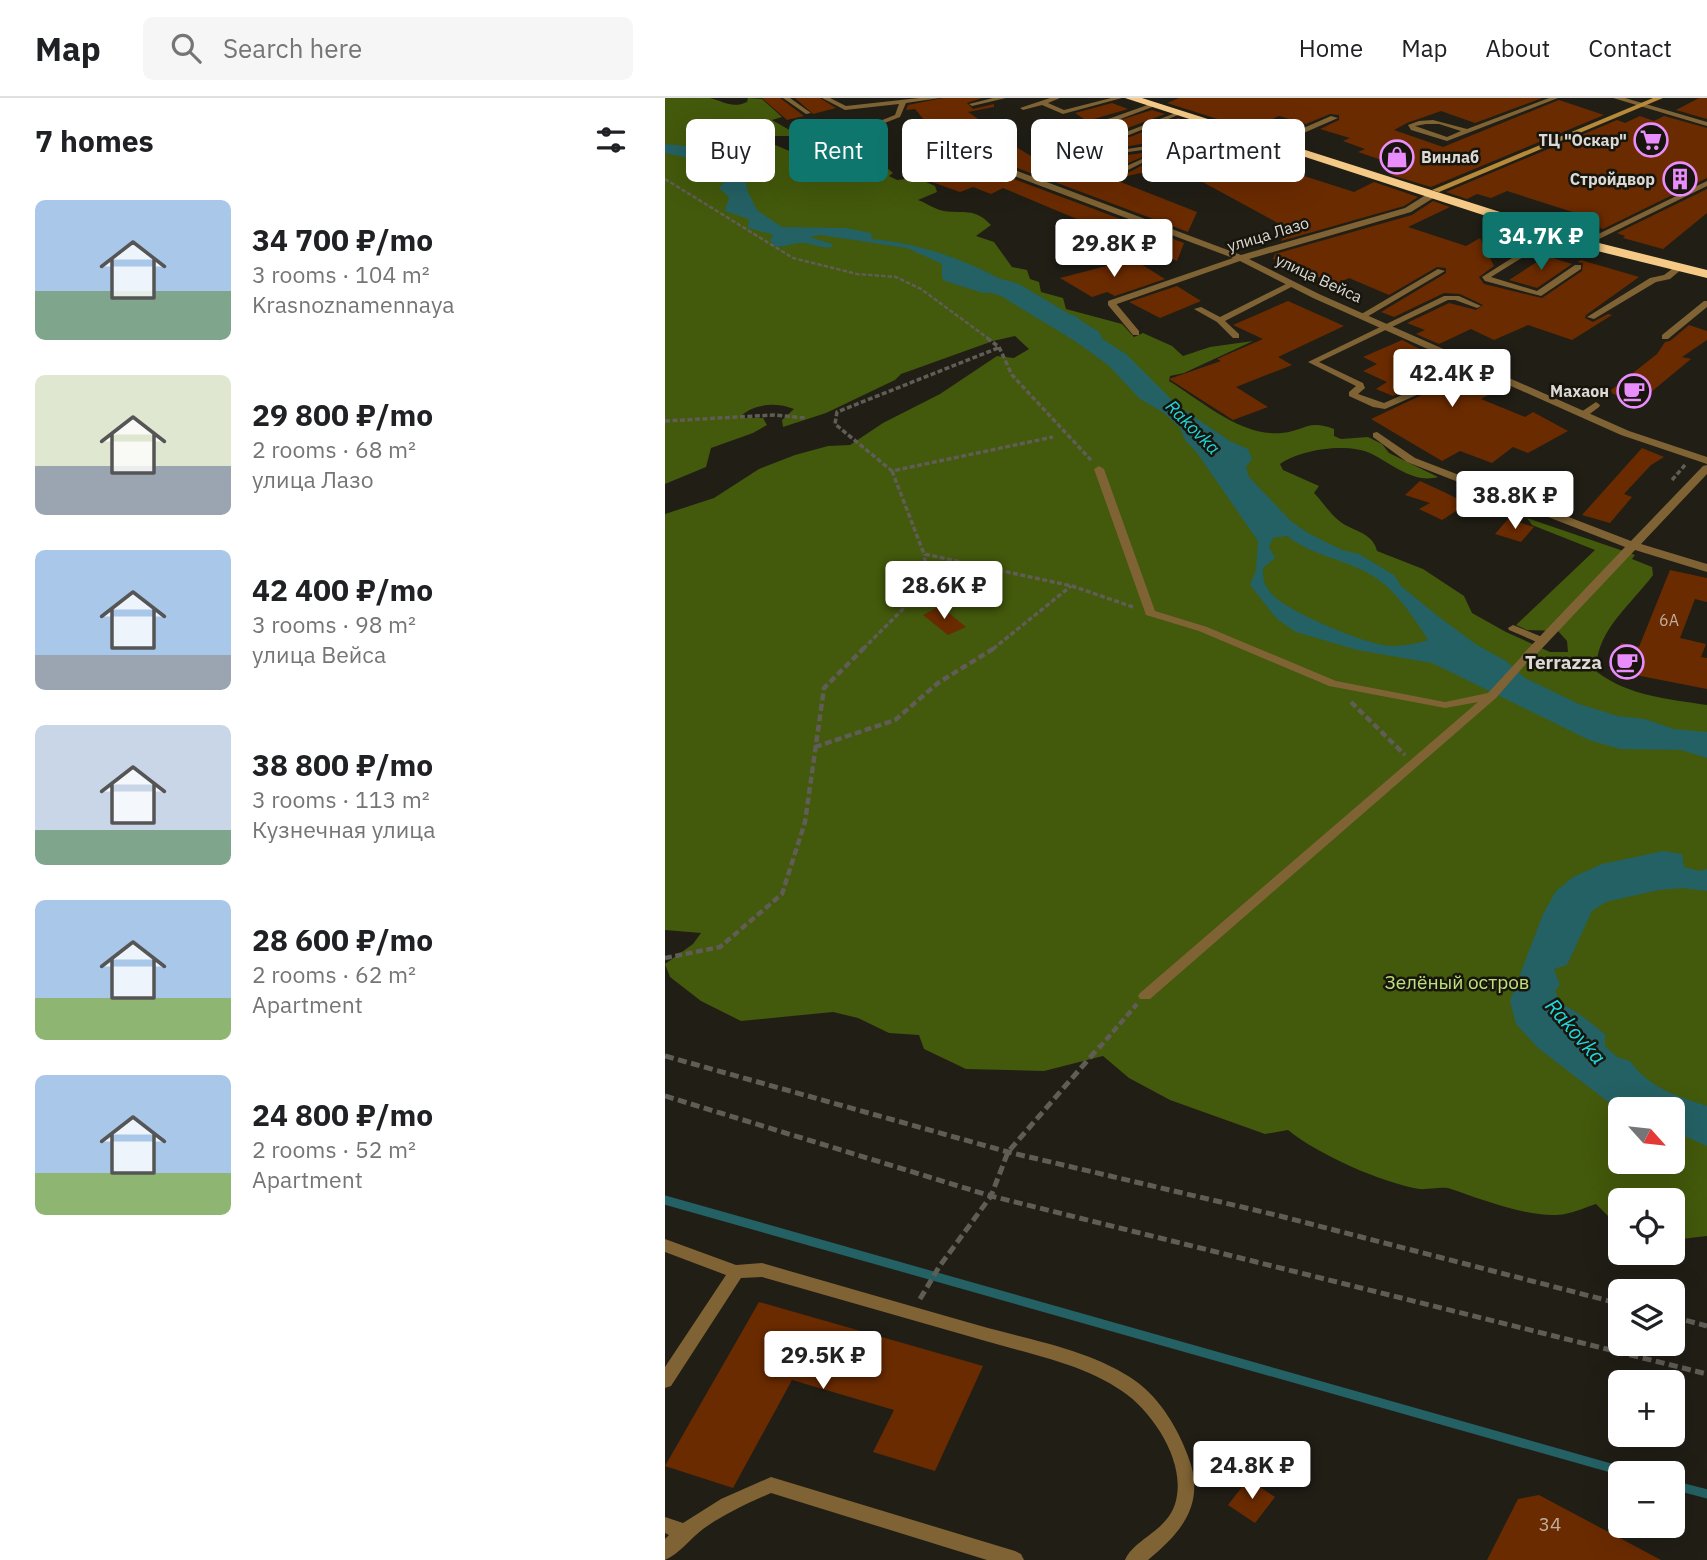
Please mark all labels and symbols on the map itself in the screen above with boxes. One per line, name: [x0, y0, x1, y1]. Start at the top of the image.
supermarket icon: ТЦ "Оскар": [1632, 121, 1670, 159]
place label: ТЦ "Оскар": [1538, 130, 1627, 150]
shop icon: Винлаб: [1378, 138, 1416, 176]
place label: Винлаб: [1421, 147, 1479, 167]
building icon: Стройдвор: [1661, 160, 1699, 198]
place label: Стройдвор: [1570, 169, 1655, 189]
street label: улица Лазо: [1225, 212, 1311, 256]
pin: 34.7K ₽: [1476, 212, 1606, 272]
pin: 29.8K ₽: [1049, 220, 1179, 279]
street label: улица Вейса: [1272, 249, 1366, 307]
pin: 42.4K ₽: [1387, 350, 1517, 409]
cafe icon: Махаон: [1615, 372, 1653, 410]
place label: Махаон: [1550, 381, 1609, 401]
water label: Rakovka: [1161, 395, 1225, 459]
pin: 38.8K ₽: [1450, 472, 1580, 531]
pin: 28.6K ₽: [879, 561, 1009, 621]
house number: 6А: [1659, 610, 1679, 630]
cafe icon: Terrazza: [1608, 643, 1646, 681]
place label: Terrazza: [1525, 650, 1602, 674]
park label: Зелёный остров: [1385, 970, 1529, 994]
water label: Rakovka: [1539, 992, 1613, 1070]
north arrow: [1608, 1097, 1685, 1174]
pin: 29.5K ₽: [758, 1332, 888, 1391]
pin: 24.8K ₽: [1187, 1442, 1317, 1501]
house number: 34: [1539, 1512, 1561, 1536]

